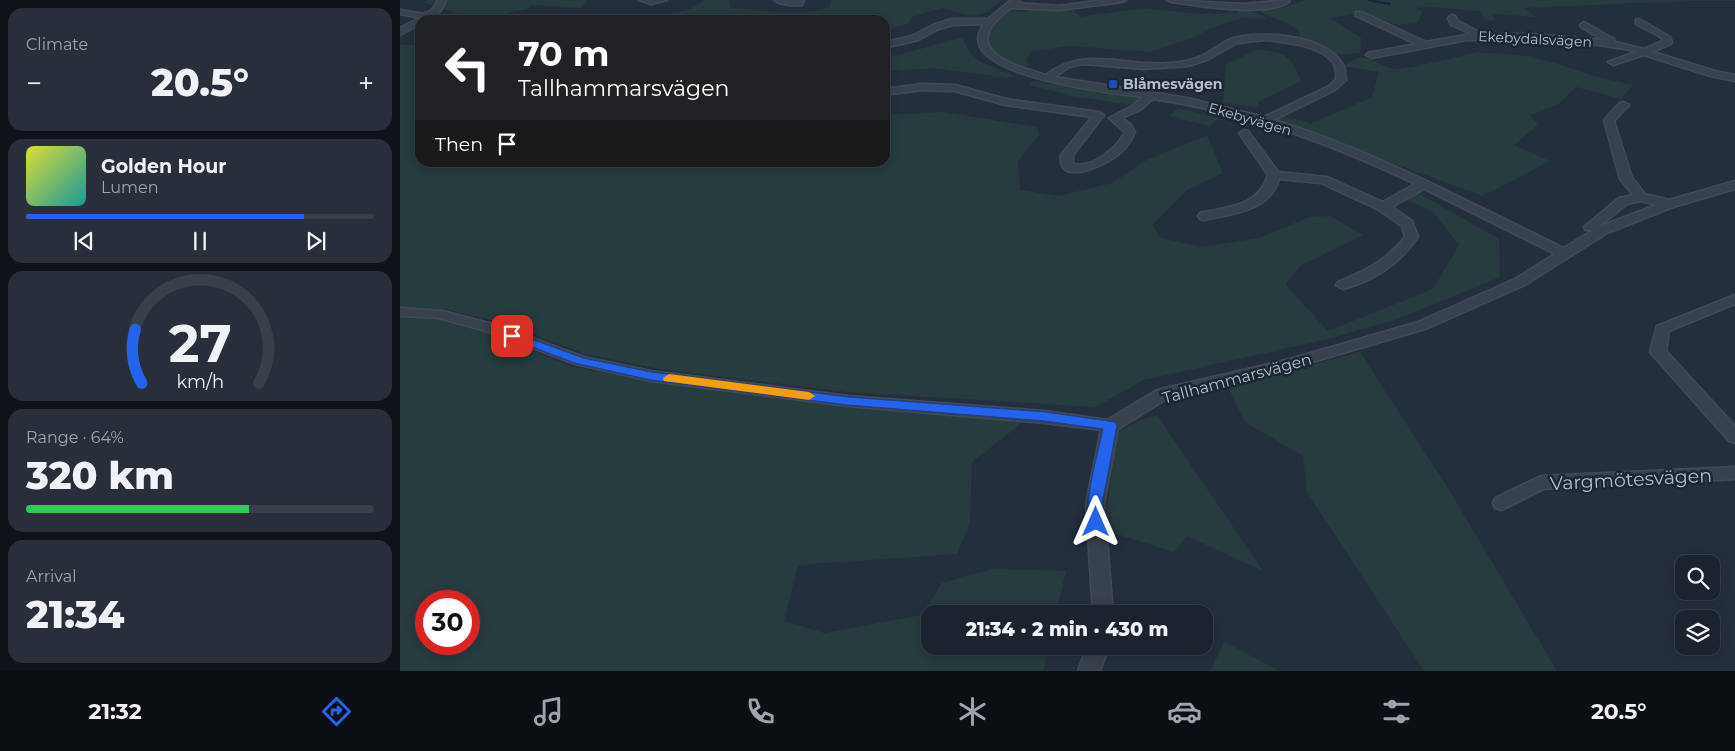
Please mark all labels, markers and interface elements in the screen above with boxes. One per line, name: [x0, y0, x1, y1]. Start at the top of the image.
street label: Ekebydalsvägen: [1478, 27, 1592, 51]
text: 70 m: [518, 32, 609, 75]
text: Climate: [26, 35, 88, 54]
icon: left: [435, 35, 500, 100]
text: 20.5°: [151, 59, 249, 106]
text: −: [26, 66, 42, 100]
text: +: [358, 66, 374, 100]
text: Tallhammarsvägen: [518, 75, 729, 102]
place label: Blåmesvägen: [1123, 75, 1223, 93]
marker: Blåmesvägen: [1107, 78, 1119, 90]
street label: Ekebyvägen: [1206, 99, 1294, 139]
icon: arrive: [493, 130, 521, 158]
text: Then: [435, 133, 483, 156]
text: Golden Hour: [101, 155, 227, 178]
text: Lumen: [101, 178, 159, 197]
icon: previous: [70, 227, 98, 255]
icon: pause: [186, 227, 214, 255]
icon: next: [302, 227, 330, 255]
text: 27: [169, 312, 231, 375]
pin: [491, 315, 533, 357]
icon: arrive: [498, 322, 526, 350]
street label: Tallhammarsvägen: [1160, 349, 1314, 408]
text: km/h: [176, 371, 224, 392]
text: Range · 64%: [26, 428, 124, 447]
text: 320 km: [26, 452, 174, 499]
street label: Vargmötesvägen: [1549, 464, 1713, 495]
position arrow: [1069, 495, 1121, 547]
map controls: [1675, 555, 1720, 655]
button: search: [1675, 555, 1720, 600]
text: Arrival: [26, 567, 76, 586]
speed limit sign: 30: [415, 590, 480, 655]
text: 21:34: [26, 591, 124, 638]
button: layers: [1675, 610, 1720, 655]
text: 21:34 · 2 min · 430 m: [966, 618, 1168, 641]
icon: directions: [319, 694, 354, 729]
icon: music: [531, 694, 566, 729]
icon: phone: [743, 694, 778, 729]
icon: climate: [955, 694, 990, 729]
icon: car: [1167, 694, 1202, 729]
icon: filters: [1379, 694, 1414, 729]
text: 21:32: [89, 698, 142, 725]
text: 20.5°: [1591, 698, 1646, 725]

